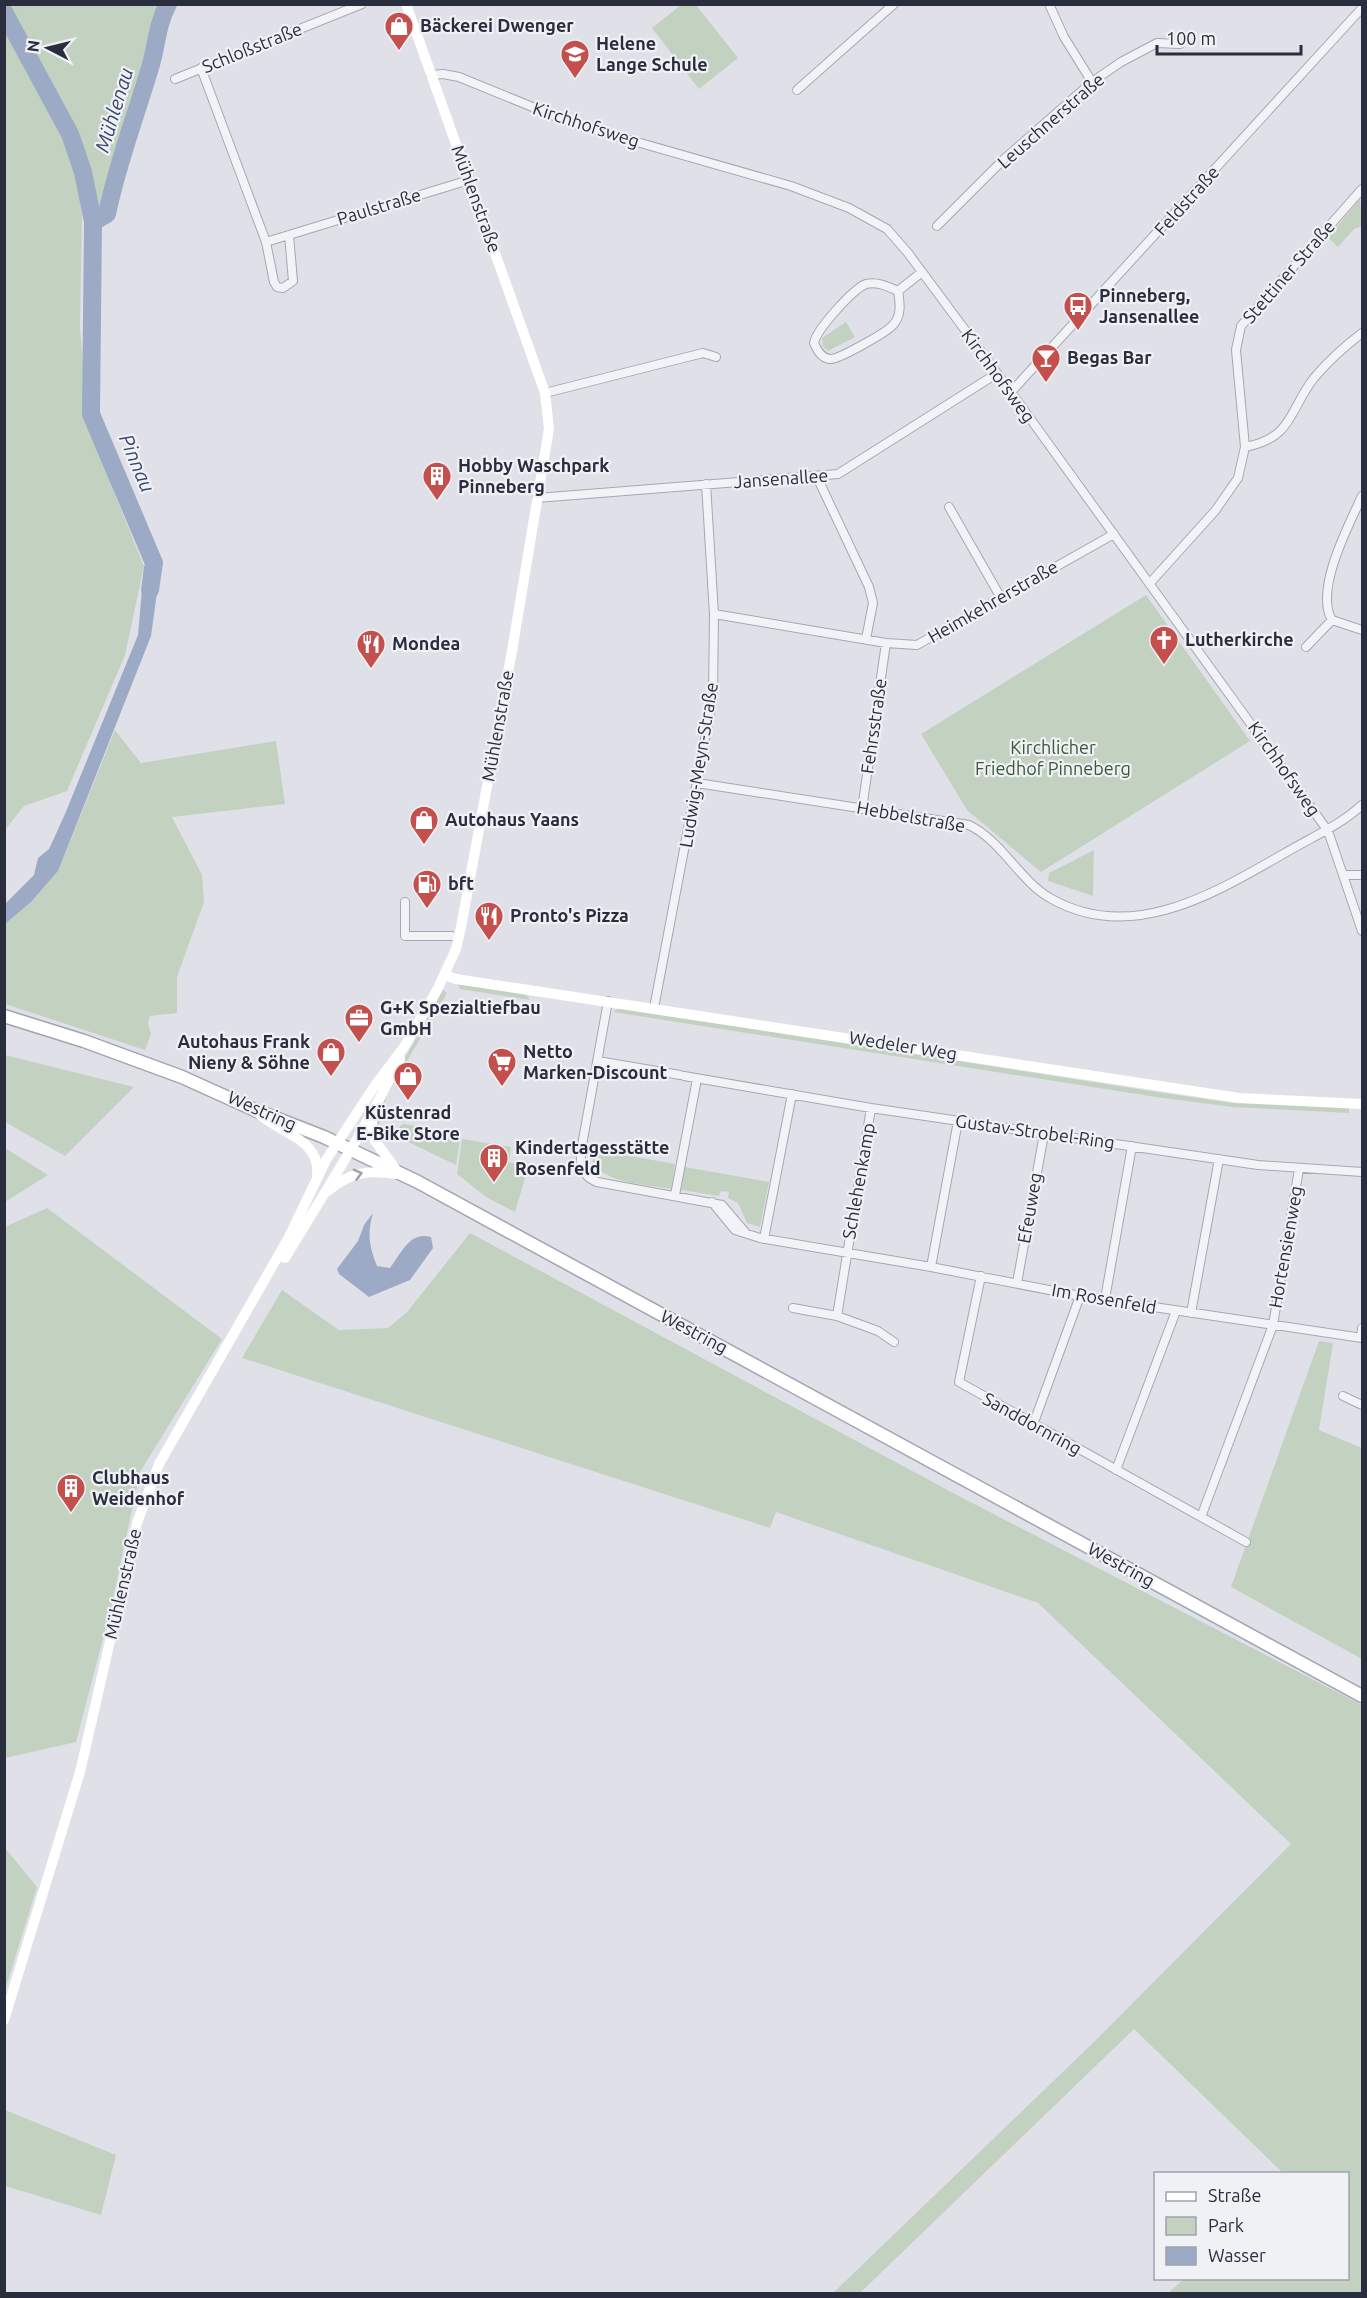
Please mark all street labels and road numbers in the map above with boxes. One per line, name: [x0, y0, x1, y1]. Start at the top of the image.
street label: Schloßstraße: [199, 18, 304, 76]
street label: Leuschnerstraße: [993, 69, 1108, 172]
street label: Kirchhofsweg: [530, 97, 642, 151]
street label: Mühlenstraße: [448, 142, 506, 255]
street label: Feldstraße: [1150, 162, 1223, 239]
street label: Paulstraße: [334, 184, 423, 228]
street label: Stettiner Straße: [1238, 216, 1338, 327]
street label: Kirchhofsweg: [958, 325, 1039, 426]
street label: Jansenallee: [733, 465, 829, 491]
street label: Heimkehrerstraße: [924, 556, 1061, 646]
street label: Mühlenstraße: [477, 669, 517, 783]
street label: Fehrsstraße: [856, 677, 890, 775]
street label: Ludwig-Meyn-Straße: [675, 681, 721, 849]
street label: Kirchhofsweg: [1245, 717, 1325, 820]
street label: Hebbelstraße: [855, 797, 967, 835]
street label: Wedeler Weg: [848, 1027, 959, 1063]
street label: Westring: [225, 1086, 300, 1134]
street label: Gustav-Strobel-Ring: [954, 1110, 1116, 1152]
street label: Schlehenkamp: [838, 1121, 878, 1240]
street label: Efeuweg: [1013, 1171, 1045, 1245]
street label: Hortensienweg: [1264, 1184, 1306, 1310]
street label: Im Rosenfeld: [1050, 1279, 1158, 1317]
street label: Westring: [658, 1305, 731, 1357]
street label: Sanddornring: [980, 1388, 1085, 1458]
street label: Mühlenstraße: [100, 1527, 144, 1641]
street label: Westring: [1085, 1538, 1158, 1591]

